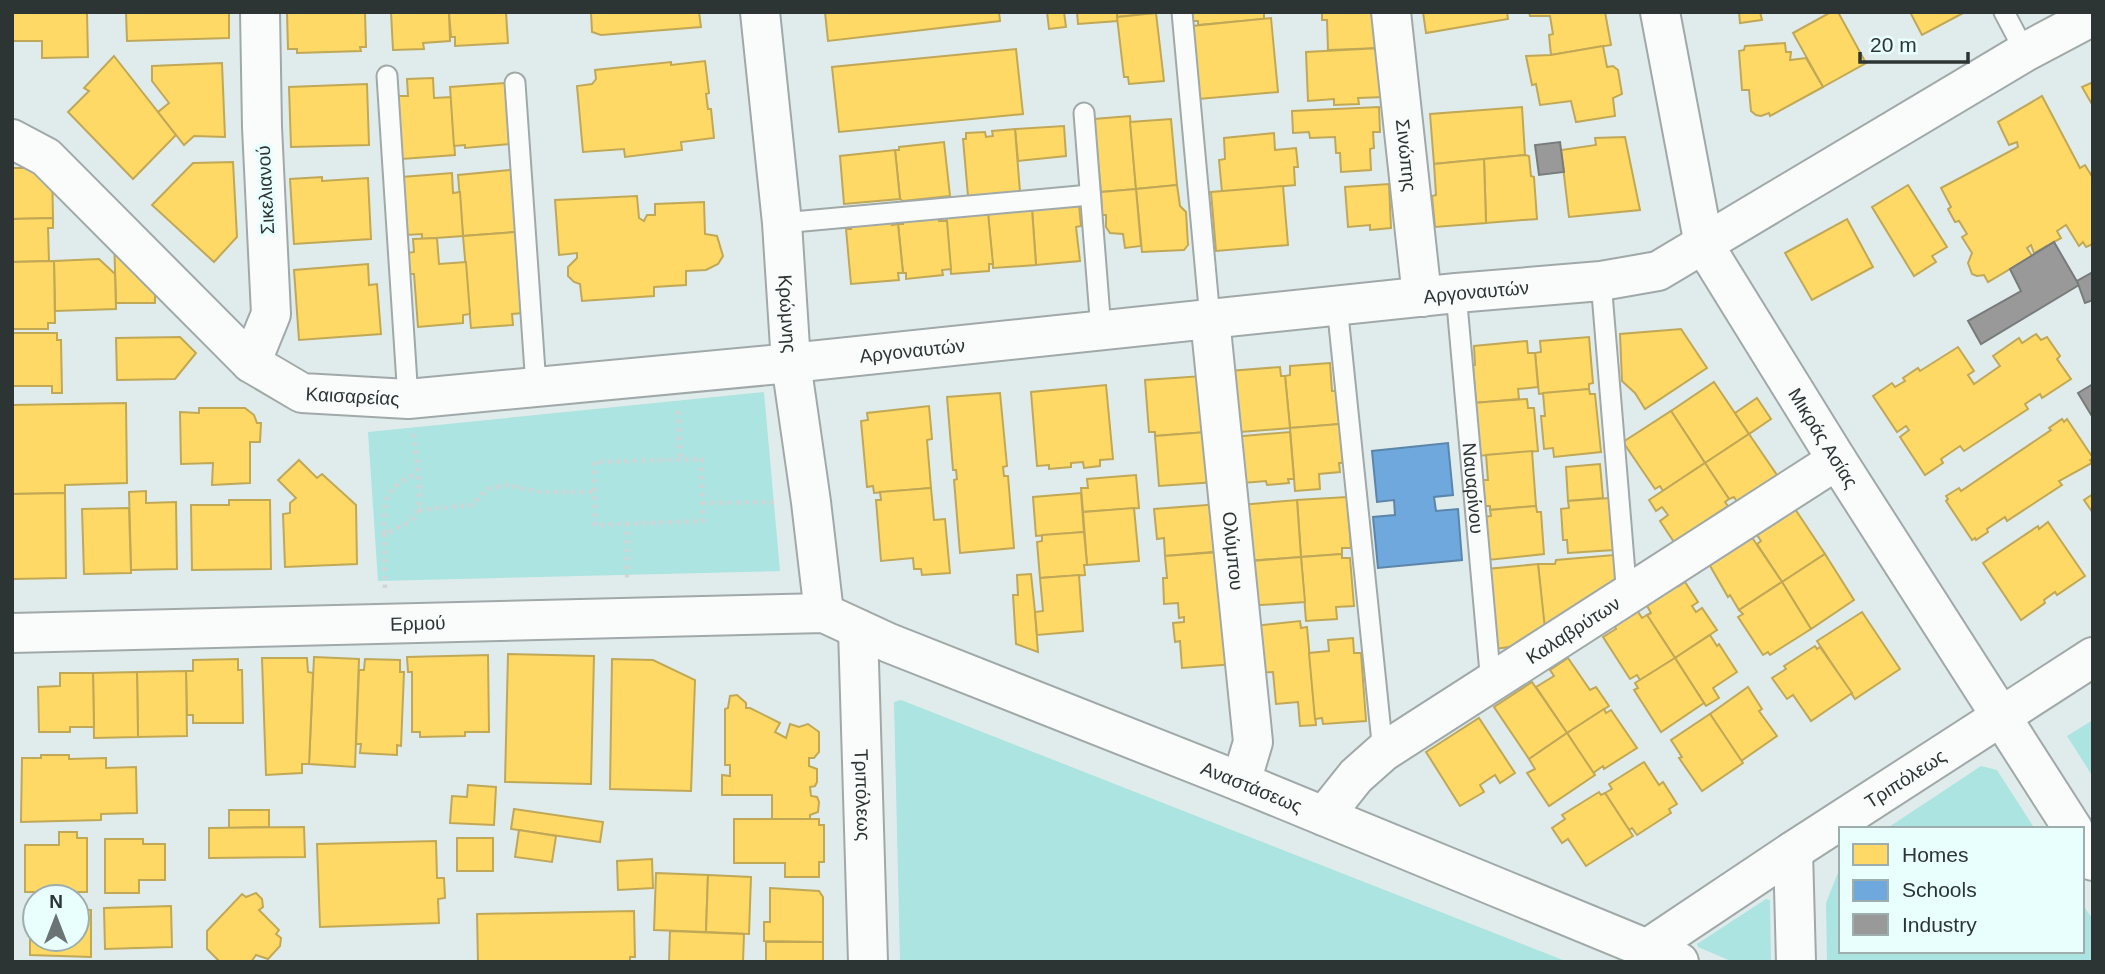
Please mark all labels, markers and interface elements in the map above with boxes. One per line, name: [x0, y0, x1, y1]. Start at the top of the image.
scale bar: [1860, 21, 1968, 65]
text: 20 m: [1870, 33, 1917, 56]
street label: Σινώπης: [1392, 118, 1420, 193]
street label: Σικελιανού: [253, 145, 278, 235]
street label: Κρώμνης: [774, 274, 800, 354]
street label: Αργοναυτών: [1422, 277, 1530, 307]
street label: Αργοναυτών: [858, 335, 966, 367]
street label: Καισαρείας: [305, 383, 400, 410]
street label: Μικράς Ασίας: [1784, 384, 1862, 492]
street label: Ναυαρίνου: [1458, 442, 1488, 535]
street label: Ολύμπου: [1219, 511, 1248, 591]
street label: Καλαβρύτων: [1522, 592, 1624, 668]
street label: Ερμού: [390, 612, 446, 635]
street label: Τριπόλεως: [1861, 745, 1950, 813]
street label: Τριπόλεως: [851, 749, 874, 841]
street label: Αναστάσεως: [1198, 757, 1305, 817]
legend: [1839, 827, 2084, 953]
text: Homes: [1902, 843, 1969, 866]
text: Schools: [1902, 878, 1977, 901]
north arrow: [21, 883, 91, 953]
text: N: [49, 891, 63, 912]
text: Industry: [1902, 913, 1977, 936]

